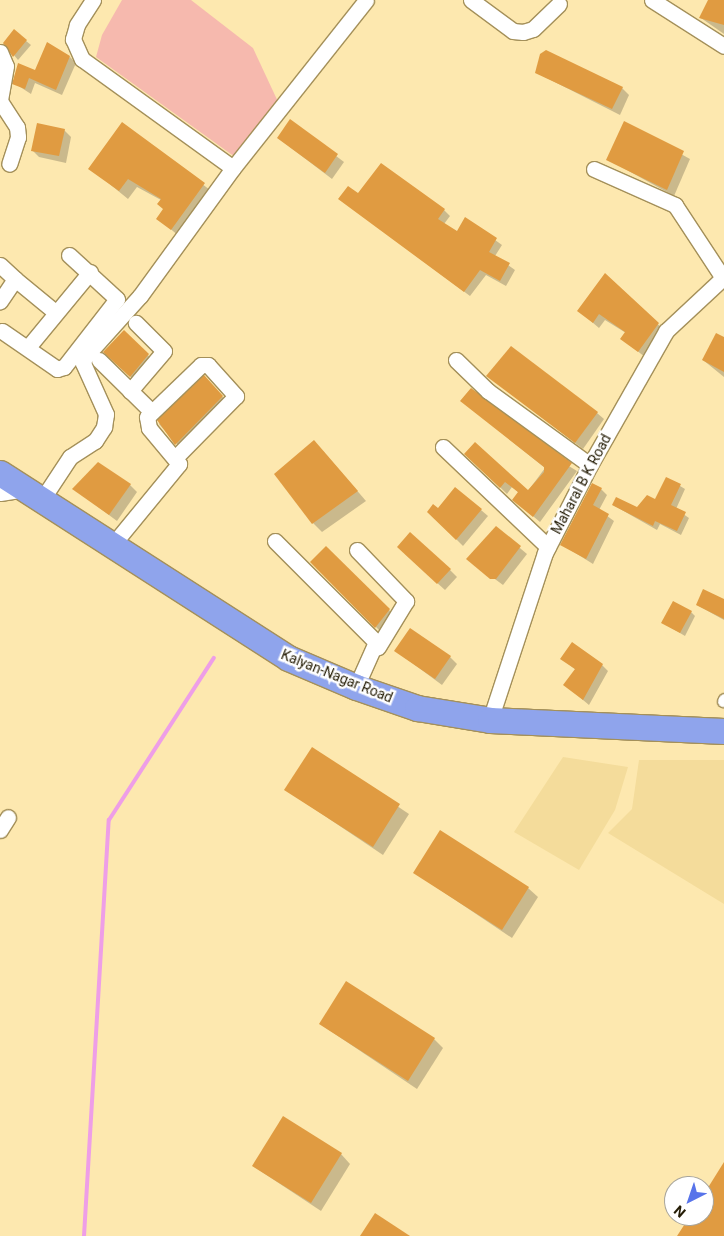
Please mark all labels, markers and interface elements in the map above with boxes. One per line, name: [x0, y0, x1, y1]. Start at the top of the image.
street label: Maharal B K Road: [548, 431, 614, 537]
street label: Kalyan-Nagar Road: [279, 646, 395, 706]
north arrow: [664, 1176, 714, 1226]
text: N: [671, 1202, 689, 1221]

